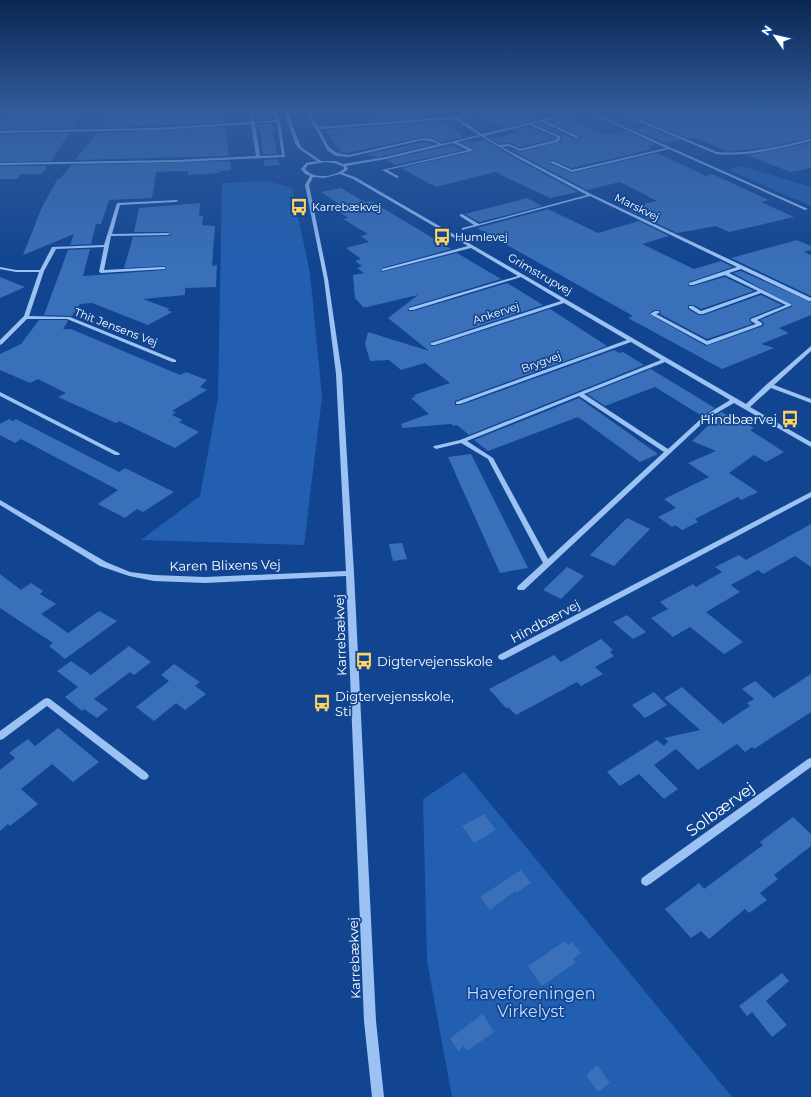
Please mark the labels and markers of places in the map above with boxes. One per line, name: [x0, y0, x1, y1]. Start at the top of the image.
bus stop icon: Karrebækvej: [289, 197, 309, 217]
place label: Karrebækvej: [312, 200, 381, 214]
bus stop icon: Humlevej: [432, 227, 452, 247]
place label: Humlevej: [455, 230, 508, 244]
bus stop icon: Hindbærvej: [780, 409, 800, 429]
place label: Hindbærvej: [700, 411, 777, 427]
bus stop icon: Digtervejensskole: [354, 651, 374, 671]
place label: Digtervejensskole: [377, 653, 493, 669]
place label: Digtervejensskole, Sti: [335, 688, 454, 719]
bus stop icon: Digtervejensskole, Sti: [312, 693, 332, 713]

